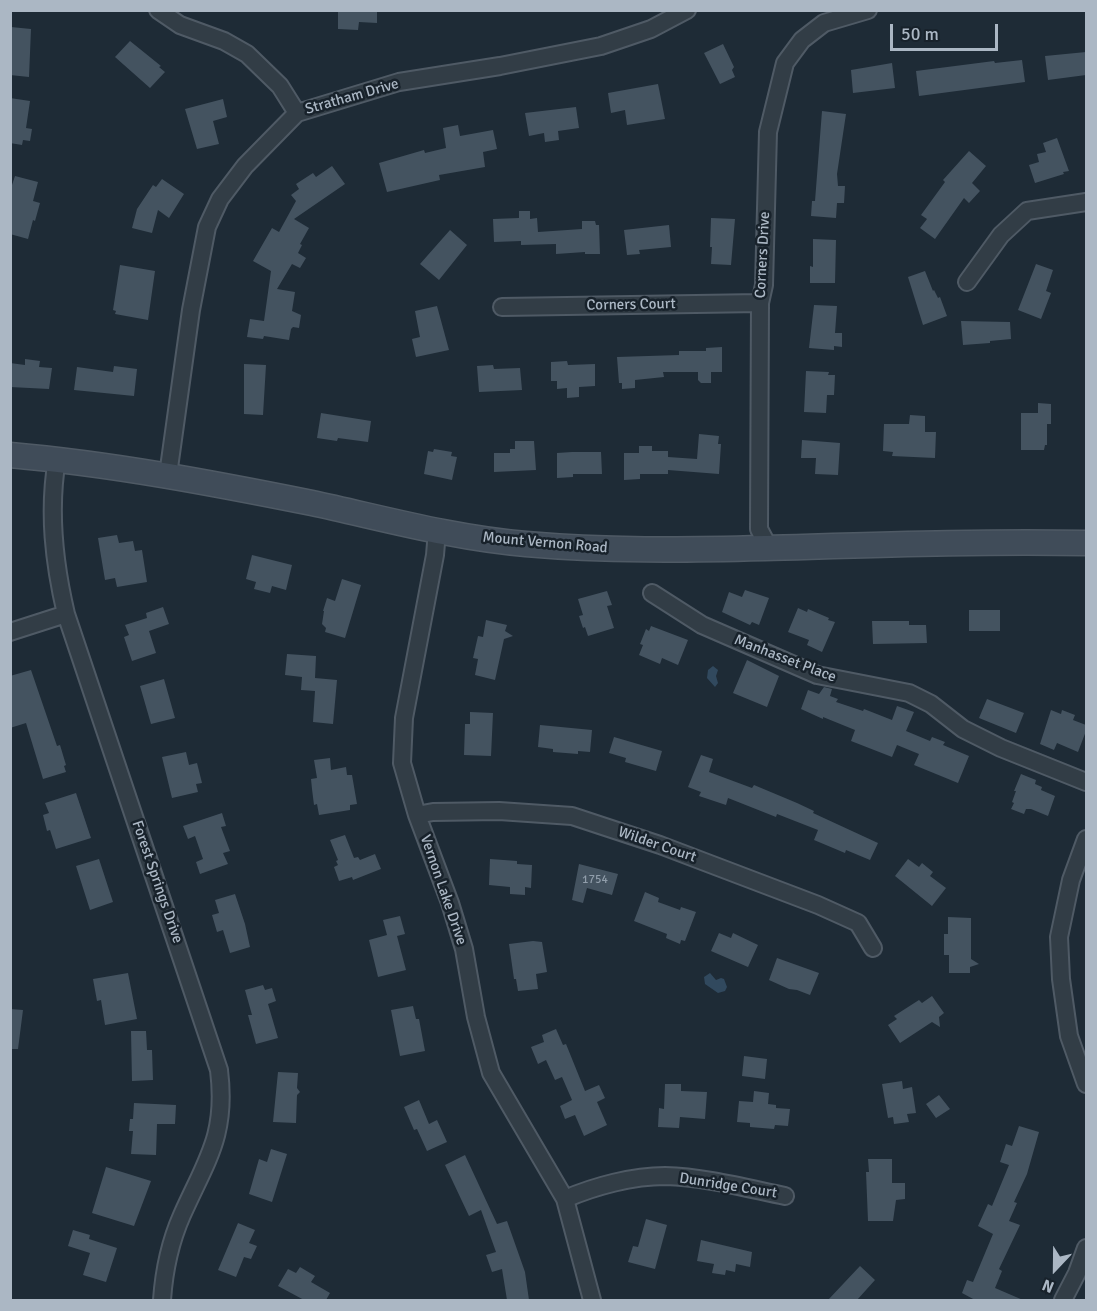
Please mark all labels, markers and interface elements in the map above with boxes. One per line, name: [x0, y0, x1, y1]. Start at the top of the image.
scale bar: [893, 12, 1001, 50]
text: 50 m: [901, 23, 939, 45]
street label: Stratham Drive: [303, 75, 401, 119]
street label: Corners Drive: [752, 211, 774, 299]
street label: Corners Court: [586, 295, 676, 315]
street label: Mount Vernon Road: [482, 529, 608, 557]
street label: Manhasset Place: [731, 631, 839, 687]
street label: Forest Springs Drive: [128, 818, 186, 946]
street label: Wilder Court: [616, 823, 698, 867]
street label: Vernon Lake Drive: [416, 833, 470, 947]
house number: 1754: [582, 873, 608, 887]
street label: Dunridge Court: [678, 1169, 778, 1203]
north arrow: [1025, 1239, 1085, 1299]
text: N: [1039, 1274, 1057, 1297]

